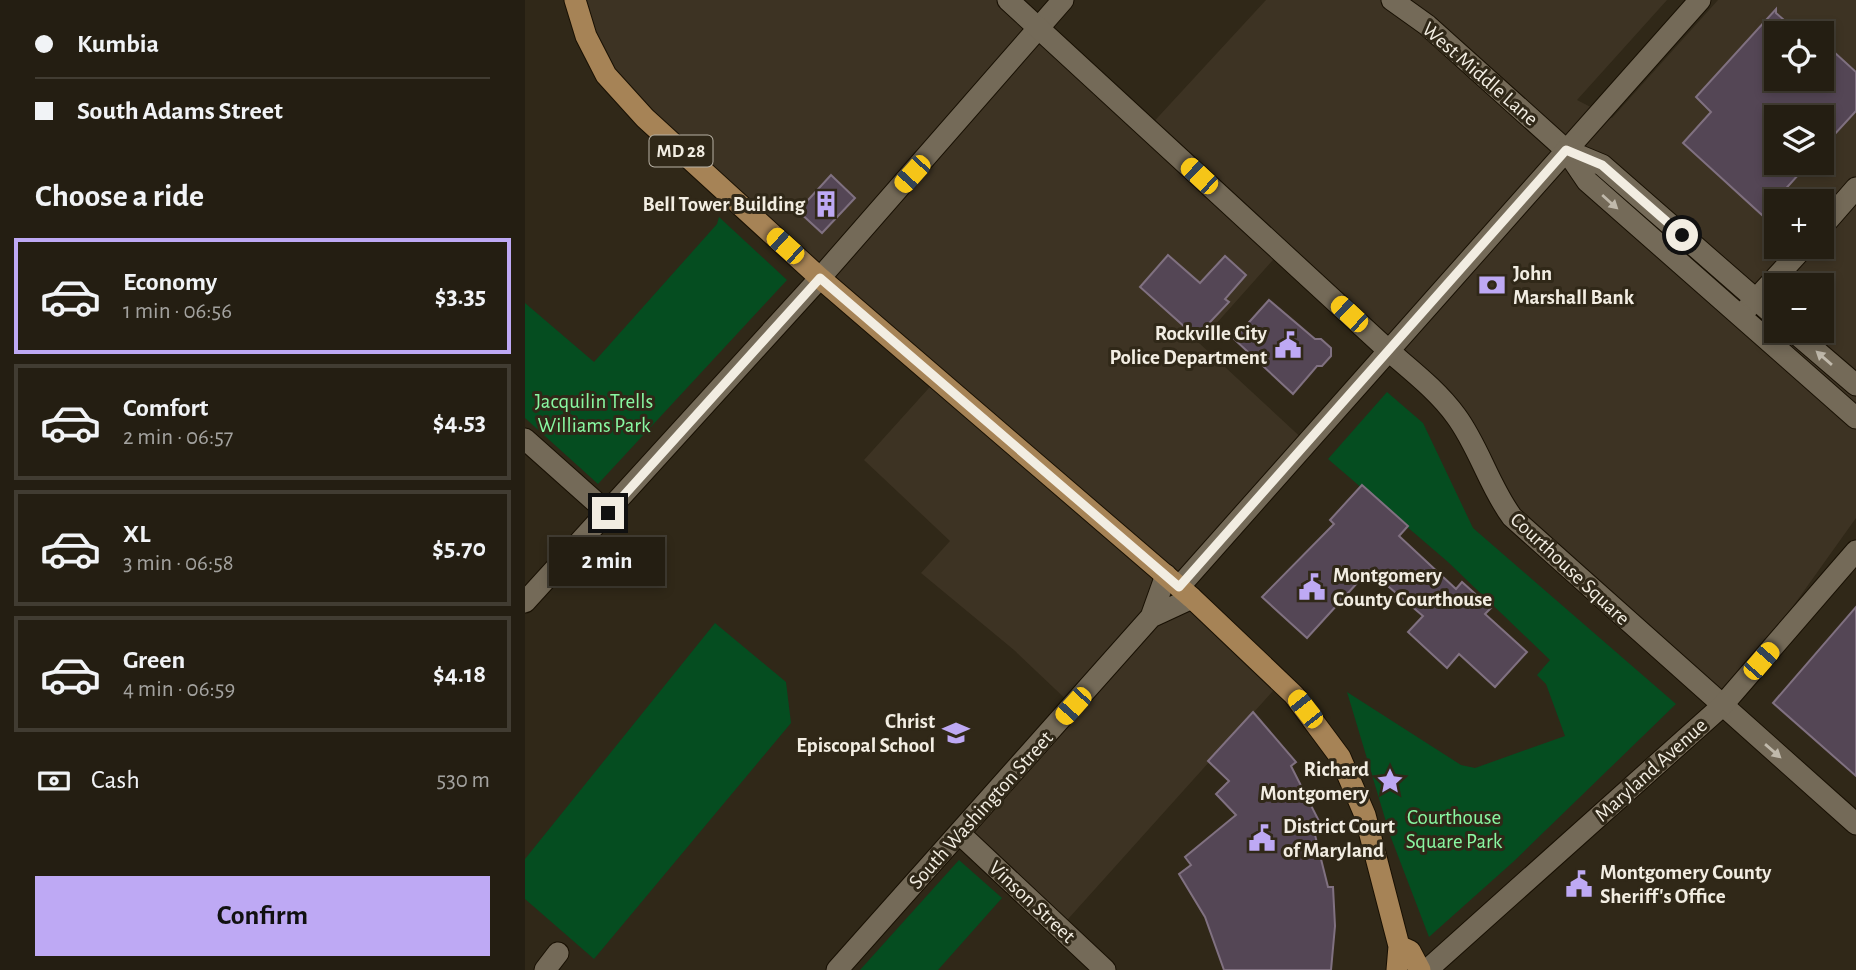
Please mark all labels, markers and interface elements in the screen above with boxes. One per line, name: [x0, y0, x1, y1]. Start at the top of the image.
street label: West Middle Lane: [1418, 18, 1542, 130]
map controls: [1764, 21, 1834, 343]
button: locate: [1764, 21, 1834, 91]
text: Kumbia: [77, 31, 159, 57]
text: South Adams Street: [77, 98, 283, 124]
button: layers: [1764, 105, 1834, 175]
road number: MD 28: [649, 136, 713, 167]
car: [891, 151, 934, 197]
car: [1177, 154, 1222, 198]
text: Choose a ride: [35, 180, 204, 212]
building icon: Bell Tower Building: [811, 189, 841, 219]
button: +: [1764, 189, 1834, 259]
place label: Bell Tower Building: [643, 194, 805, 215]
one-way arrow: [1602, 194, 1619, 209]
route start: [1666, 219, 1698, 251]
car: [763, 224, 808, 268]
place label: John Marshall Bank: [1513, 263, 1635, 308]
icon: car: [39, 265, 102, 328]
text: Economy: [123, 269, 217, 295]
bank icon: John Marshall Bank: [1477, 270, 1507, 300]
button: −: [1764, 273, 1834, 343]
text: $3.35: [435, 283, 486, 309]
car: [1327, 292, 1372, 336]
text: 1 min · 06:56: [123, 300, 232, 323]
place label: Rockville City Police Department: [1110, 323, 1268, 368]
public building icon: Rockville City Police Department: [1273, 330, 1303, 360]
one-way arrow: [1816, 351, 1833, 366]
icon: car: [39, 391, 102, 454]
park label: Jacquilin Trells Williams Park: [535, 391, 653, 436]
text: Comfort: [123, 395, 208, 421]
text: $4.53: [433, 409, 486, 435]
text: 2 min · 06:57: [123, 426, 233, 449]
route end: [592, 497, 624, 529]
street label: Courthouse Square: [1506, 509, 1634, 629]
icon: car: [39, 517, 102, 580]
text: XL: [123, 521, 150, 547]
text: $5.70: [432, 535, 486, 561]
callout: 2 min: [550, 538, 666, 586]
text: 2 min: [581, 550, 633, 573]
text: 3 min · 06:58: [123, 552, 234, 575]
place label: Montgomery County Courthouse: [1333, 565, 1492, 610]
public building icon: Montgomery County Courthouse: [1297, 572, 1327, 602]
car: [1740, 638, 1783, 684]
icon: car: [39, 643, 102, 706]
text: Green: [123, 647, 185, 673]
text: $4.18: [433, 661, 486, 687]
text: 4 min · 06:59: [123, 678, 235, 701]
car: [1052, 683, 1095, 729]
car: [1284, 686, 1327, 732]
place label: Christ Episcopal School: [796, 711, 935, 756]
street label: Maryland Avenue: [1591, 714, 1711, 826]
school or university icon: Christ Episcopal School: [941, 718, 971, 748]
street label: South Washington Street: [905, 727, 1057, 893]
one-way arrow: [1764, 743, 1781, 759]
place label: Richard Montgomery: [1260, 759, 1370, 804]
icon: cash: [35, 762, 73, 800]
place icon: Richard Montgomery: [1375, 766, 1405, 796]
text: Cash: [91, 767, 140, 793]
text: 530 m: [437, 769, 490, 792]
park label: Courthouse Square Park: [1406, 807, 1503, 852]
place label: District Court of Maryland: [1283, 816, 1395, 861]
public building icon: District Court of Maryland: [1247, 823, 1277, 853]
street label: Vinson Street: [985, 857, 1079, 947]
place label: Montgomery County Sheriff's Office: [1600, 862, 1772, 907]
public building icon: Montgomery County Sheriff's Office: [1564, 869, 1594, 899]
button: Confirm: [35, 876, 490, 956]

